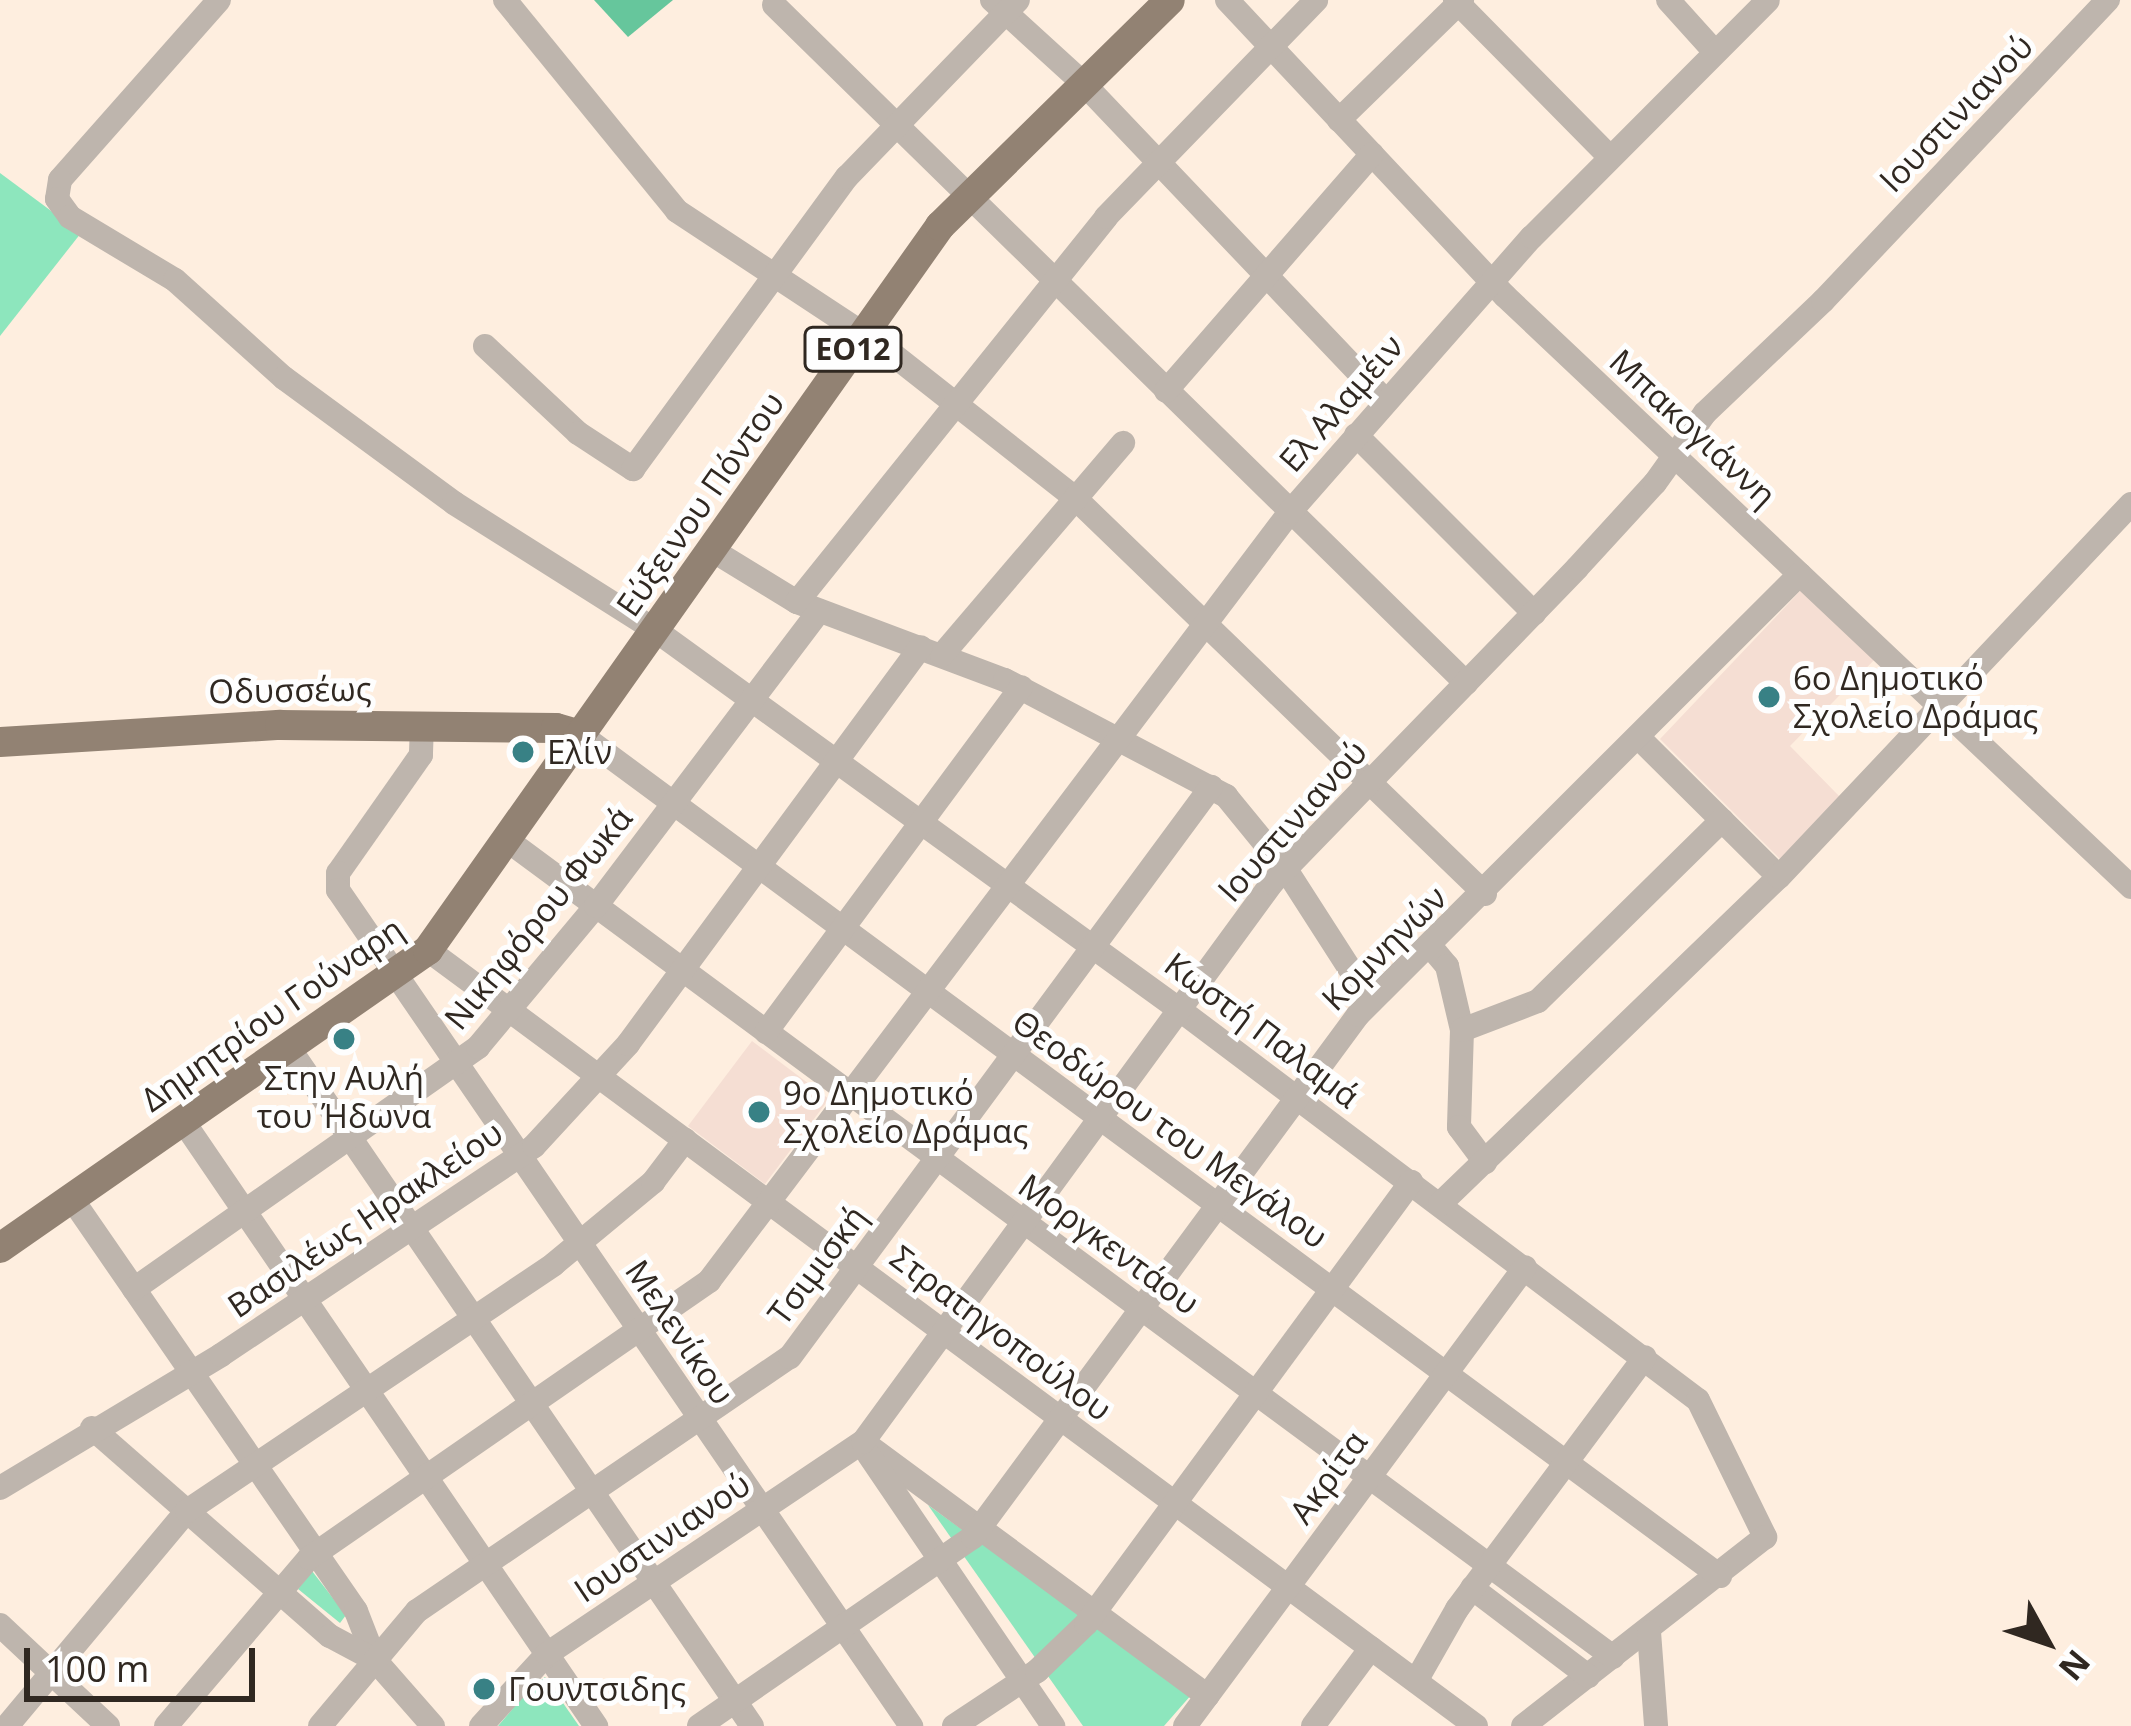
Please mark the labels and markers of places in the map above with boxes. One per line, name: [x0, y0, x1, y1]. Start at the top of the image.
place label: 6o Δημοτικό Σχολείο Δράμας: [1793, 658, 2038, 736]
marker: 6o Δημοτικό Σχολείο Δράμας: [1756, 684, 1782, 710]
place label: Ελίν: [547, 732, 612, 772]
marker: Ελίν: [510, 739, 536, 765]
marker: Στην Αυλή του Ήδωνα: [331, 1026, 357, 1052]
place label: Στην Αυλή του Ήδωνα: [257, 1058, 431, 1136]
place label: 9ο Δημοτικό Σχολείο Δράμας: [783, 1073, 1028, 1151]
marker: 9ο Δημοτικό Σχολείο Δράμας: [746, 1099, 772, 1125]
place label: Γουντσιδης: [508, 1669, 686, 1709]
marker: Γουντσιδης: [471, 1676, 497, 1702]

